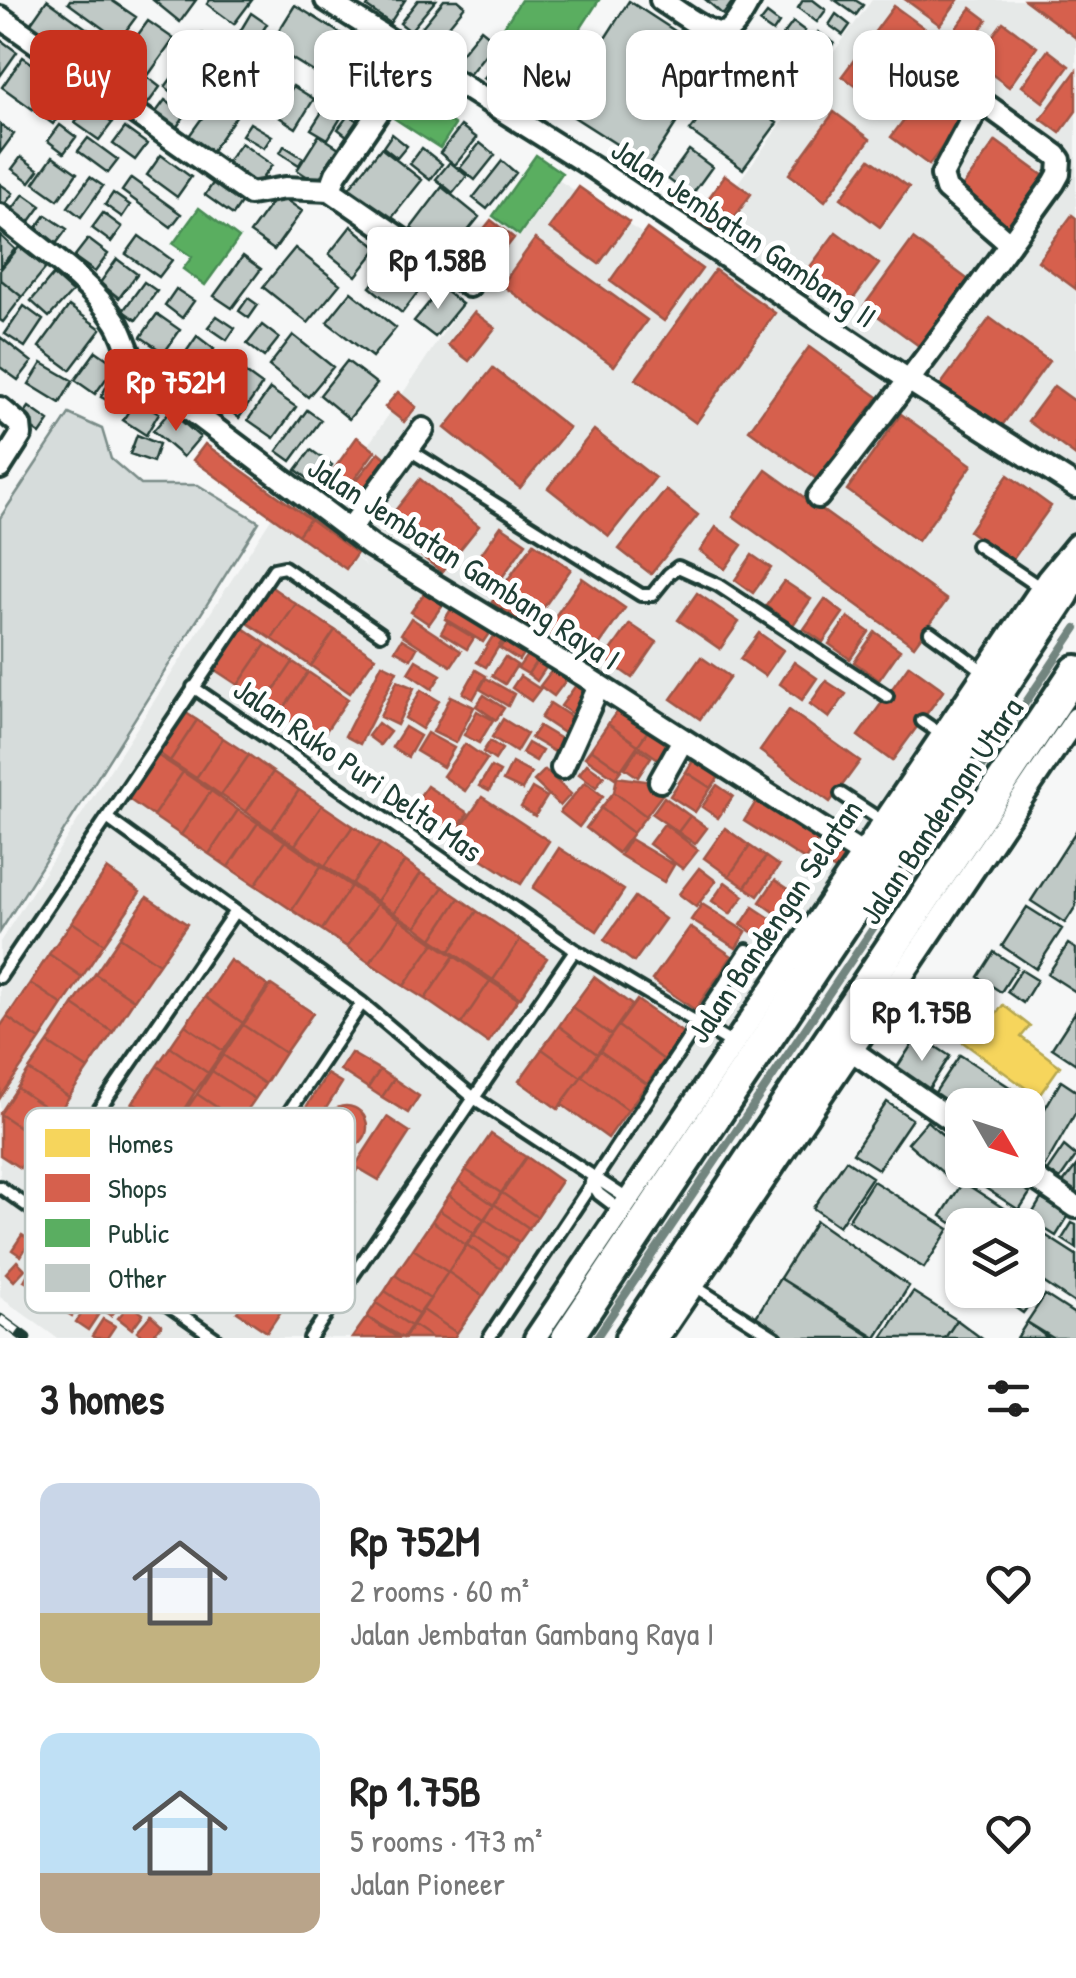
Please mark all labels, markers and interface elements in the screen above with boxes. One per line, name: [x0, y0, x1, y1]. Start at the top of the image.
chip: Buy: [30, 30, 147, 120]
chip: Rent: [167, 30, 294, 120]
chip: Filters: [314, 30, 467, 120]
chip: New: [487, 30, 606, 120]
chip: Apartment: [626, 30, 833, 120]
chip: House: [853, 30, 995, 120]
street label: Jalan Jembatan Gambang II: [603, 128, 885, 337]
pin: Rp 1.58B: [335, 227, 541, 312]
text: Rp 1.58B: [389, 238, 487, 281]
pin: Rp 752M: [84, 349, 268, 434]
text: Rp 752M: [127, 360, 225, 403]
street label: Jalan Jembatan Gambang Raya I: [300, 445, 629, 680]
street label: Jalan Ruko Puri Delta Mas: [225, 668, 491, 872]
street label: Jalan Bandengan Utara: [849, 689, 1032, 933]
street label: Jalan Bandengan Selatan: [677, 790, 872, 1051]
pin: Rp 1.75B: [819, 979, 1025, 1064]
text: Rp 1.75B: [872, 990, 972, 1033]
north arrow: [945, 1088, 1045, 1188]
map controls: [945, 1088, 1045, 1308]
legend: [25, 1108, 355, 1313]
text: Homes: [108, 1124, 173, 1162]
text: Shops: [108, 1169, 167, 1207]
button: layers: [945, 1208, 1045, 1308]
text: Public: [108, 1214, 169, 1252]
text: Other: [108, 1259, 167, 1297]
text: 3 homes: [40, 1370, 165, 1427]
icon: filters: [981, 1371, 1036, 1426]
text: Rp 752M: [350, 1512, 480, 1569]
icon: home: [120, 1523, 240, 1643]
icon: heart: [981, 1556, 1036, 1611]
text: 2 rooms · 60 m²: [350, 1569, 529, 1612]
text: Jalan Jembatan Gambang Raya I: [350, 1612, 714, 1655]
text: Rp 1.75B: [350, 1762, 481, 1819]
icon: home: [120, 1773, 240, 1893]
icon: heart: [981, 1806, 1036, 1861]
text: 5 rooms · 173 m²: [350, 1819, 542, 1862]
text: Jalan Pioneer: [350, 1862, 505, 1905]

